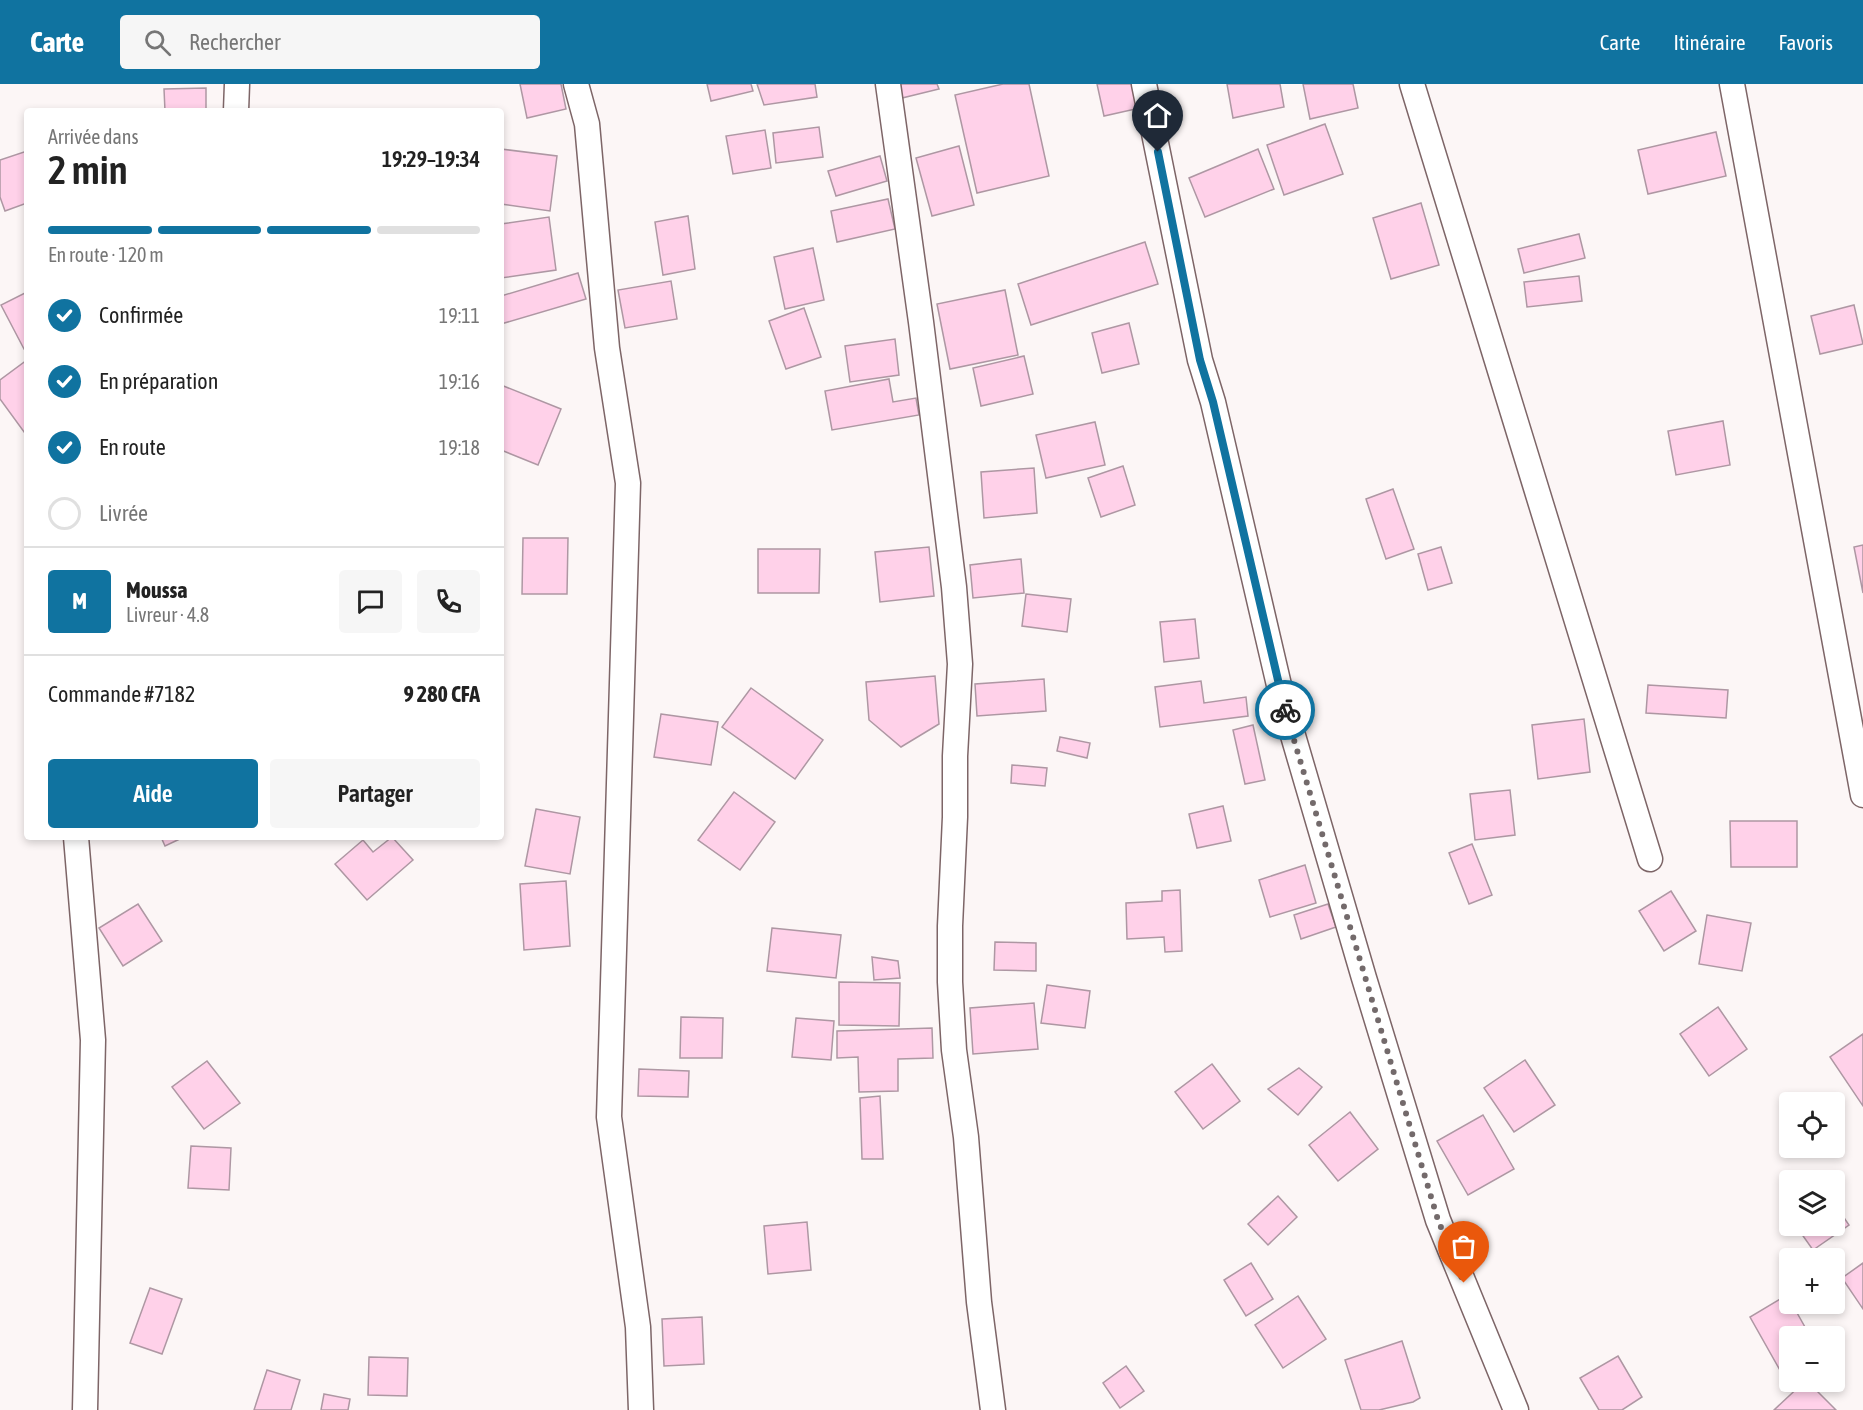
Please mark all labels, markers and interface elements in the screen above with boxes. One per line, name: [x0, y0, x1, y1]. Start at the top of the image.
search box: [120, 15, 540, 69]
text: Carte: [30, 26, 84, 58]
icon: search: [141, 26, 174, 59]
text: Rechercher: [189, 29, 281, 55]
text: Carte: [1600, 30, 1640, 54]
text: Itinéraire: [1673, 30, 1745, 54]
text: Favoris: [1778, 30, 1833, 54]
pin: [1132, 90, 1183, 152]
icon: home: [1141, 99, 1174, 132]
text: Arrivée dans: [48, 125, 139, 148]
text: 19:29–19:34: [382, 146, 480, 172]
text: 2 min: [48, 148, 128, 192]
text: En route · 120 m: [48, 243, 164, 266]
icon: check: [48, 299, 81, 332]
text: Confirmée: [99, 302, 183, 328]
text: 19:11: [439, 304, 480, 327]
icon: check: [48, 365, 81, 398]
text: En préparation: [99, 368, 218, 394]
text: 19:16: [439, 370, 480, 393]
icon: check: [48, 431, 81, 464]
text: En route: [99, 434, 166, 460]
text: 19:18: [439, 436, 480, 459]
text: Livrée: [99, 500, 148, 526]
button: chat: [339, 570, 402, 633]
button: phone: [417, 570, 480, 633]
text: Moussa: [126, 577, 187, 603]
text: M: [72, 588, 87, 614]
text: Livreur · 4.8: [126, 603, 209, 626]
courier: [1255, 680, 1315, 740]
text: Commande #7182: [48, 681, 195, 707]
text: 9 280 CFA: [404, 681, 480, 707]
icon: bike: [1269, 694, 1302, 727]
button: Aide: [48, 759, 258, 828]
button: Partager: [270, 759, 480, 828]
map controls: [1779, 1092, 1845, 1392]
button: locate: [1779, 1092, 1845, 1158]
button: layers: [1779, 1170, 1845, 1236]
pin: [1438, 1221, 1489, 1283]
icon: bag: [1447, 1230, 1480, 1263]
button: +: [1779, 1248, 1845, 1314]
button: −: [1779, 1326, 1845, 1392]

